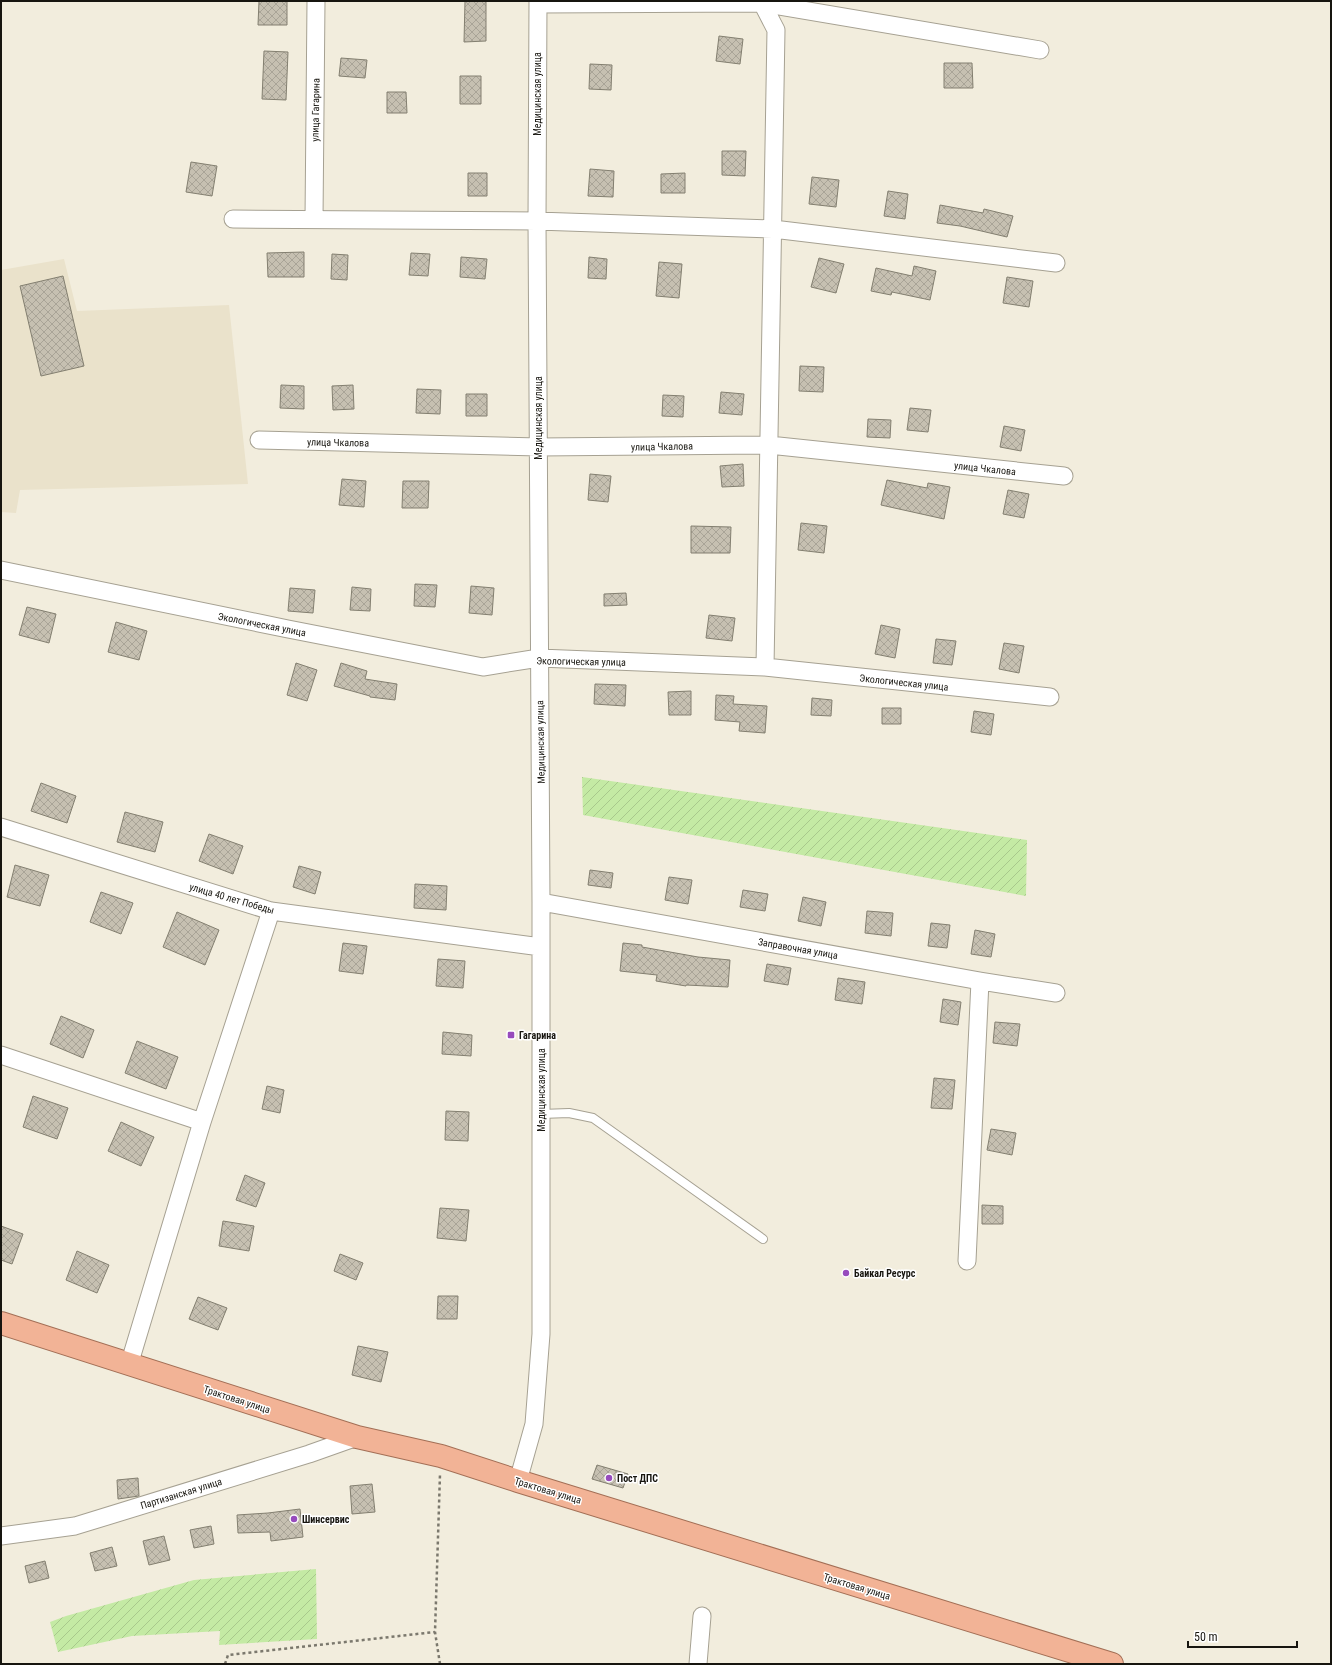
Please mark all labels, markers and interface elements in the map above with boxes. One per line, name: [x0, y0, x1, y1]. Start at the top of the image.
street label: Медицинская улица: [532, 52, 543, 136]
street label: улица Гагарина: [309, 78, 322, 142]
street label: Медицинская улица: [533, 376, 544, 460]
street label: улица Чкалова: [307, 436, 369, 449]
street label: улица Чкалова: [631, 440, 693, 453]
street label: улица Чкалова: [954, 460, 1017, 477]
street label: Экологическая улица: [217, 611, 307, 638]
street label: Экологическая улица: [536, 655, 626, 668]
street label: Экологическая улица: [859, 672, 949, 693]
street label: Медицинская улица: [534, 700, 547, 784]
street label: улица 40 лет Победы: [188, 881, 276, 916]
street label: Заправочная улица: [757, 936, 839, 961]
marker: Гагарина: [506, 1030, 516, 1040]
place label: Гагарина: [519, 1030, 556, 1041]
street label: Медицинская улица: [536, 1048, 547, 1132]
marker: Байкал Ресурс: [841, 1268, 851, 1278]
place label: Байкал Ресурс: [854, 1268, 916, 1279]
street label: Трактовая улица: [202, 1384, 272, 1415]
marker: Пост ДПС: [604, 1473, 614, 1483]
place label: Пост ДПС: [617, 1473, 658, 1484]
street label: Трактовая улица: [513, 1475, 583, 1506]
street label: Партизанская улица: [139, 1476, 223, 1511]
marker: Шинсервис: [289, 1514, 299, 1524]
place label: Шинсервис: [302, 1514, 350, 1525]
street label: Трактовая улица: [822, 1571, 892, 1602]
scale bar: [1188, 1623, 1297, 1649]
text: 50 m: [1194, 1630, 1218, 1644]

